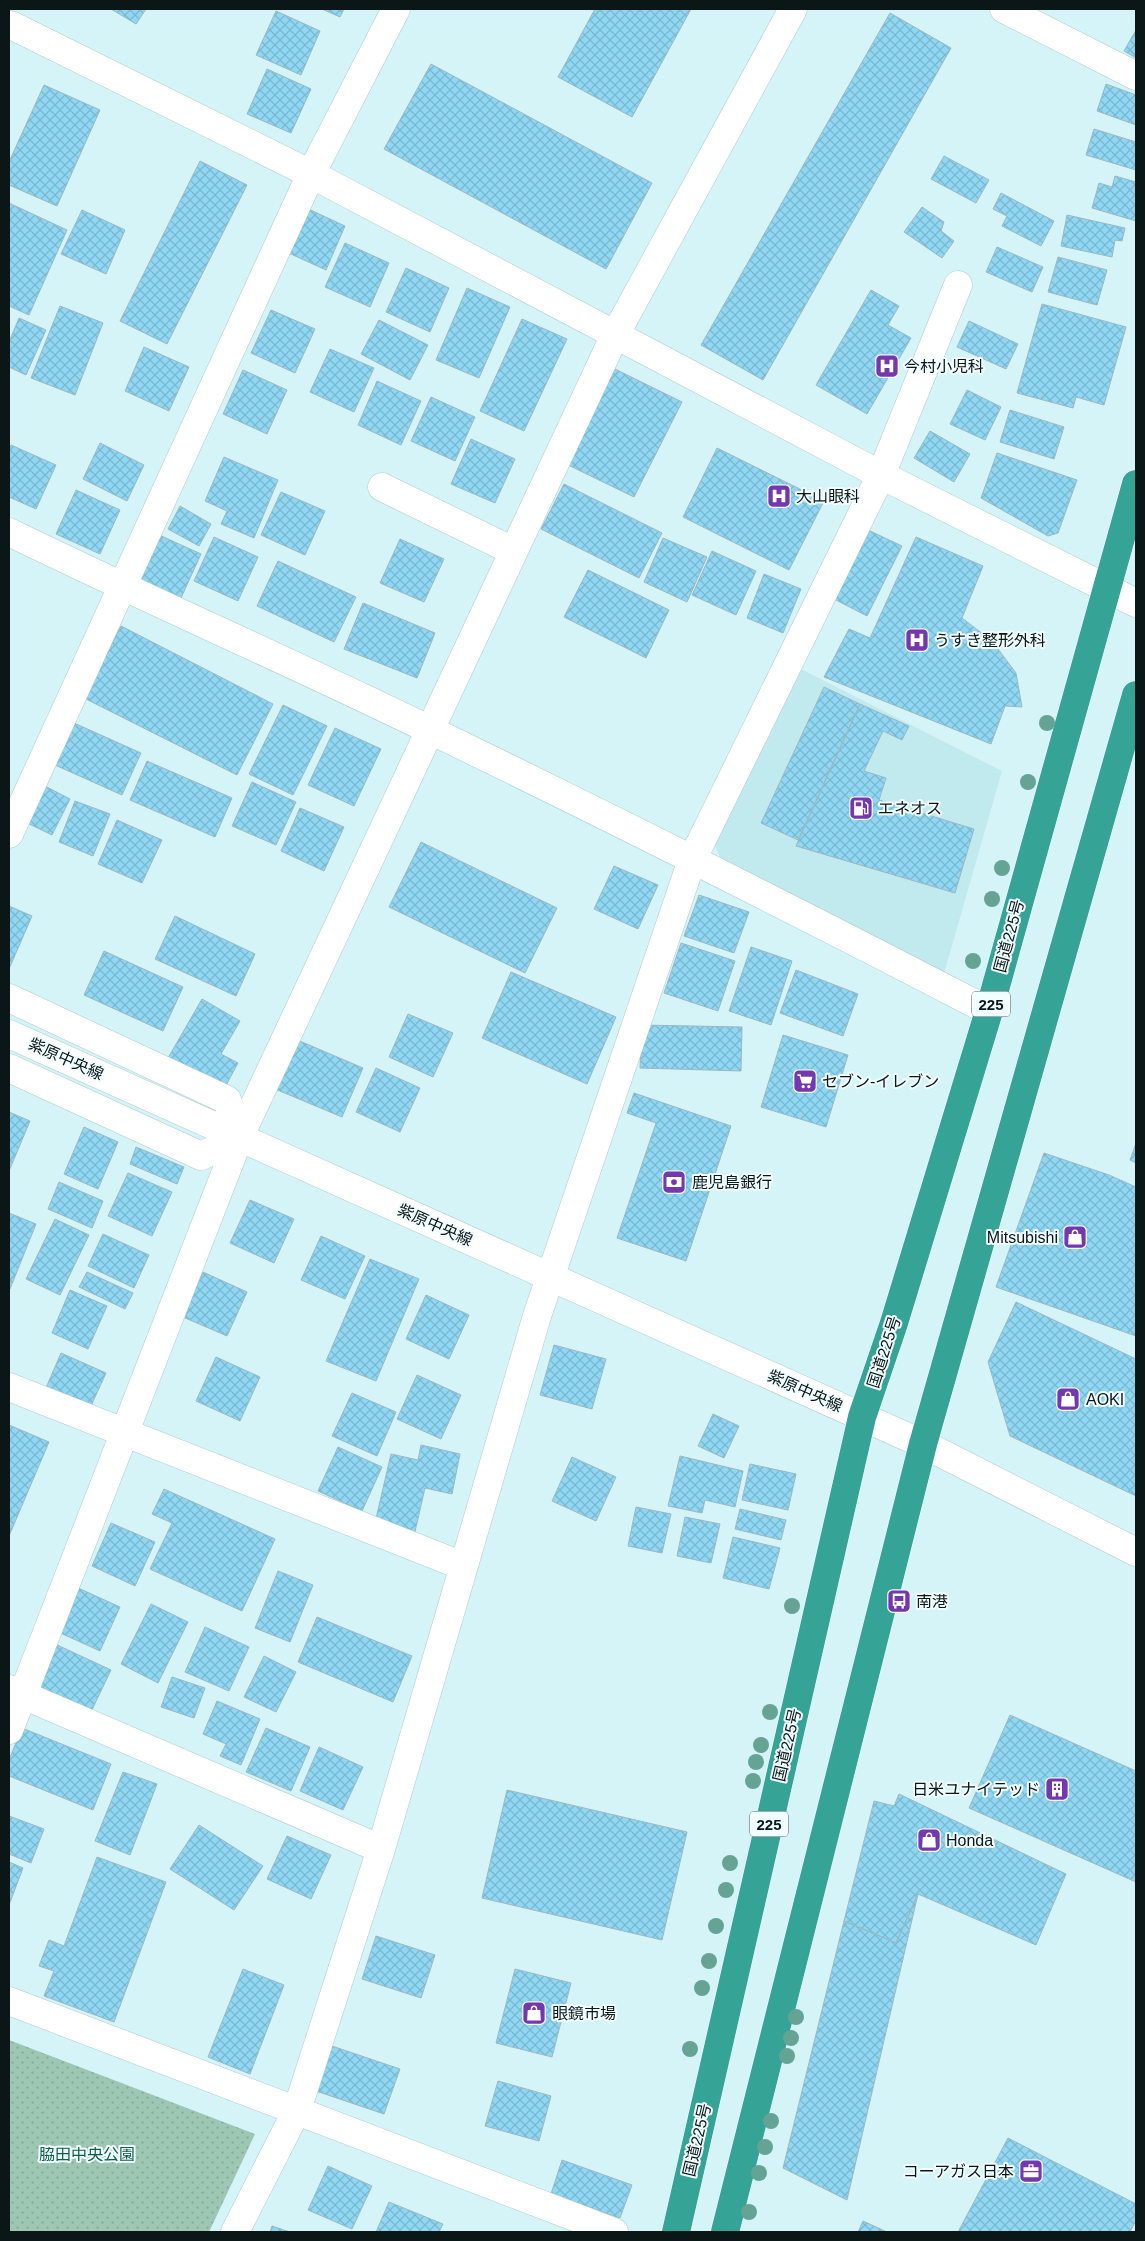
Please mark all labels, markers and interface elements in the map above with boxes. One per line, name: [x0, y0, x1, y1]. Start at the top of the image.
hospital icon: 今村小児科: [874, 353, 900, 379]
place label: 今村小児科: [904, 358, 984, 375]
hospital icon: 大山眼科: [766, 483, 792, 509]
place label: 大山眼科: [796, 488, 860, 505]
hospital icon: うすき整形外科: [904, 627, 930, 653]
place label: うすき整形外科: [934, 632, 1046, 649]
fuel station icon: エネオス: [848, 795, 874, 821]
place label: エネオス: [878, 800, 942, 817]
street label: 国道225号: [991, 898, 1027, 974]
road number: 225: [972, 992, 1010, 1016]
street label: 紫原中央線: [26, 1035, 106, 1083]
supermarket icon: セブン-イレブン: [792, 1068, 818, 1094]
place label: セブン-イレブン: [822, 1073, 939, 1090]
bank icon: 鹿児島銀行: [661, 1169, 687, 1195]
place label: 鹿児島銀行: [692, 1174, 772, 1191]
street label: 紫原中央線: [395, 1201, 475, 1249]
shop icon: Mitsubishi: [1062, 1224, 1088, 1250]
place label: Mitsubishi: [987, 1229, 1058, 1246]
street label: 国道225号: [864, 1314, 904, 1390]
street label: 紫原中央線: [765, 1367, 845, 1415]
shop icon: AOKI: [1055, 1386, 1081, 1412]
place label: AOKI: [1086, 1391, 1124, 1408]
bus stop icon: 南港: [886, 1588, 912, 1614]
place label: 南港: [916, 1593, 948, 1610]
street label: 国道225号: [770, 1707, 804, 1783]
building icon: 日米ユナイテッド: [1044, 1776, 1070, 1802]
place label: 日米ユナイテッド: [912, 1781, 1040, 1798]
road number: 225: [750, 1812, 788, 1836]
shop icon: Honda: [916, 1827, 942, 1853]
place label: Honda: [946, 1832, 993, 1849]
shop icon: 眼鏡市場: [521, 2000, 547, 2026]
place label: 眼鏡市場: [552, 2005, 616, 2022]
street label: 国道225号: [680, 2102, 714, 2178]
park label: 脇田中央公園: [39, 2146, 135, 2163]
office icon: コーアガス日本: [1018, 2158, 1044, 2184]
place label: コーアガス日本: [903, 2163, 1014, 2180]

